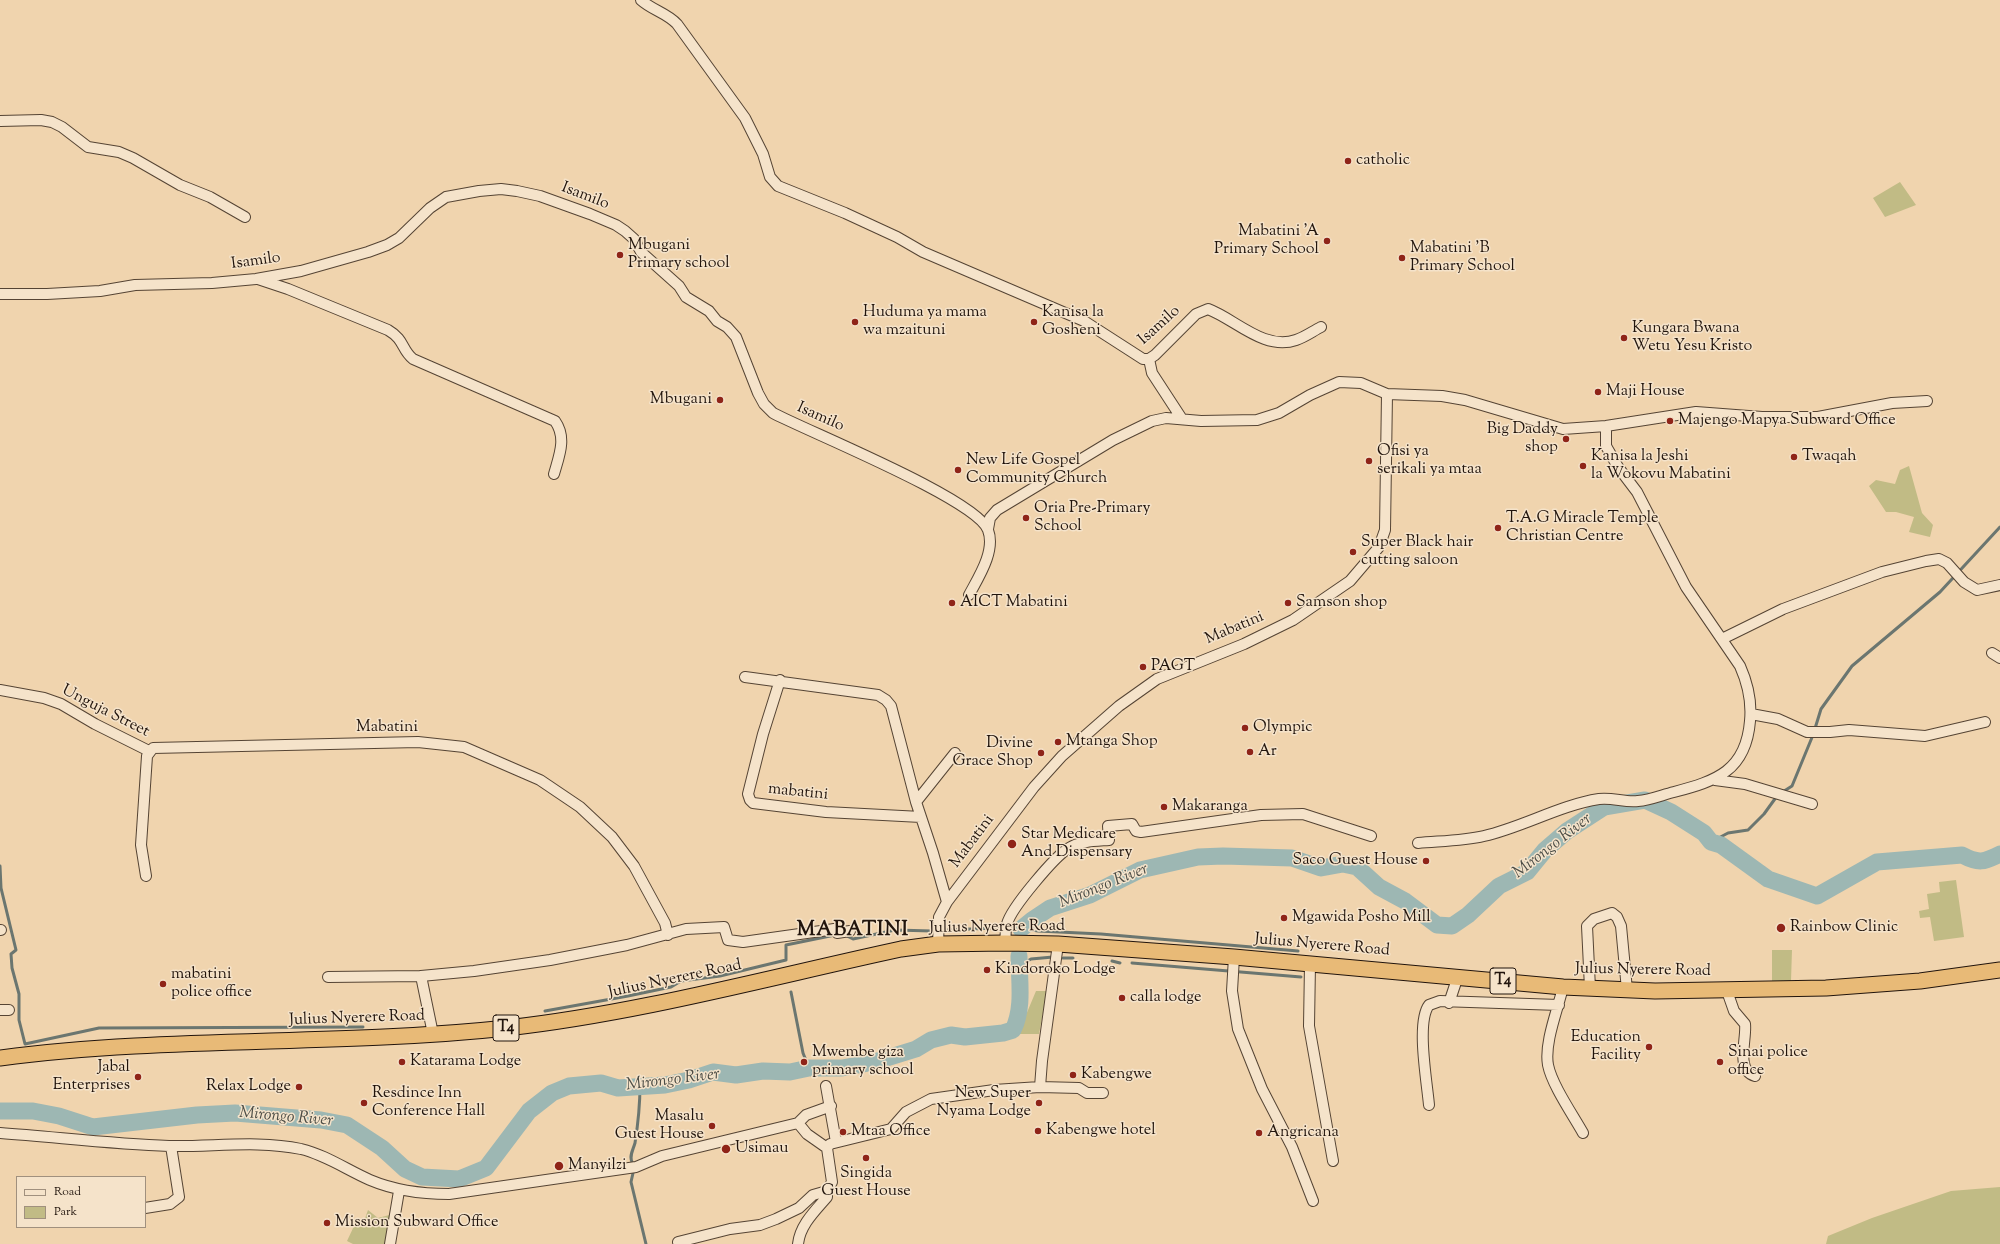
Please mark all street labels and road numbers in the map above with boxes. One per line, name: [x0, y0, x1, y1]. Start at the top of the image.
street label: Isamilo: [558, 179, 612, 215]
street label: Isamilo: [230, 249, 282, 275]
street label: Isamilo: [1135, 302, 1185, 350]
street label: Isamilo: [793, 399, 847, 437]
street label: Mabatini: [1203, 608, 1267, 650]
street label: Unguja Street: [58, 682, 152, 742]
street label: Mabatini: [356, 718, 418, 738]
street label: mabatini: [767, 780, 829, 806]
street label: Mabatini: [947, 812, 999, 872]
street label: Julius Nyerere Road: [929, 917, 1065, 939]
street label: Julius Nyerere Road: [1254, 931, 1390, 961]
street label: Julius Nyerere Road: [607, 956, 743, 1004]
street label: Julius Nyerere Road: [1575, 960, 1711, 982]
road number: T4: [1490, 968, 1516, 994]
street label: Julius Nyerere Road: [289, 1007, 425, 1031]
road number: T4: [493, 1015, 519, 1041]

